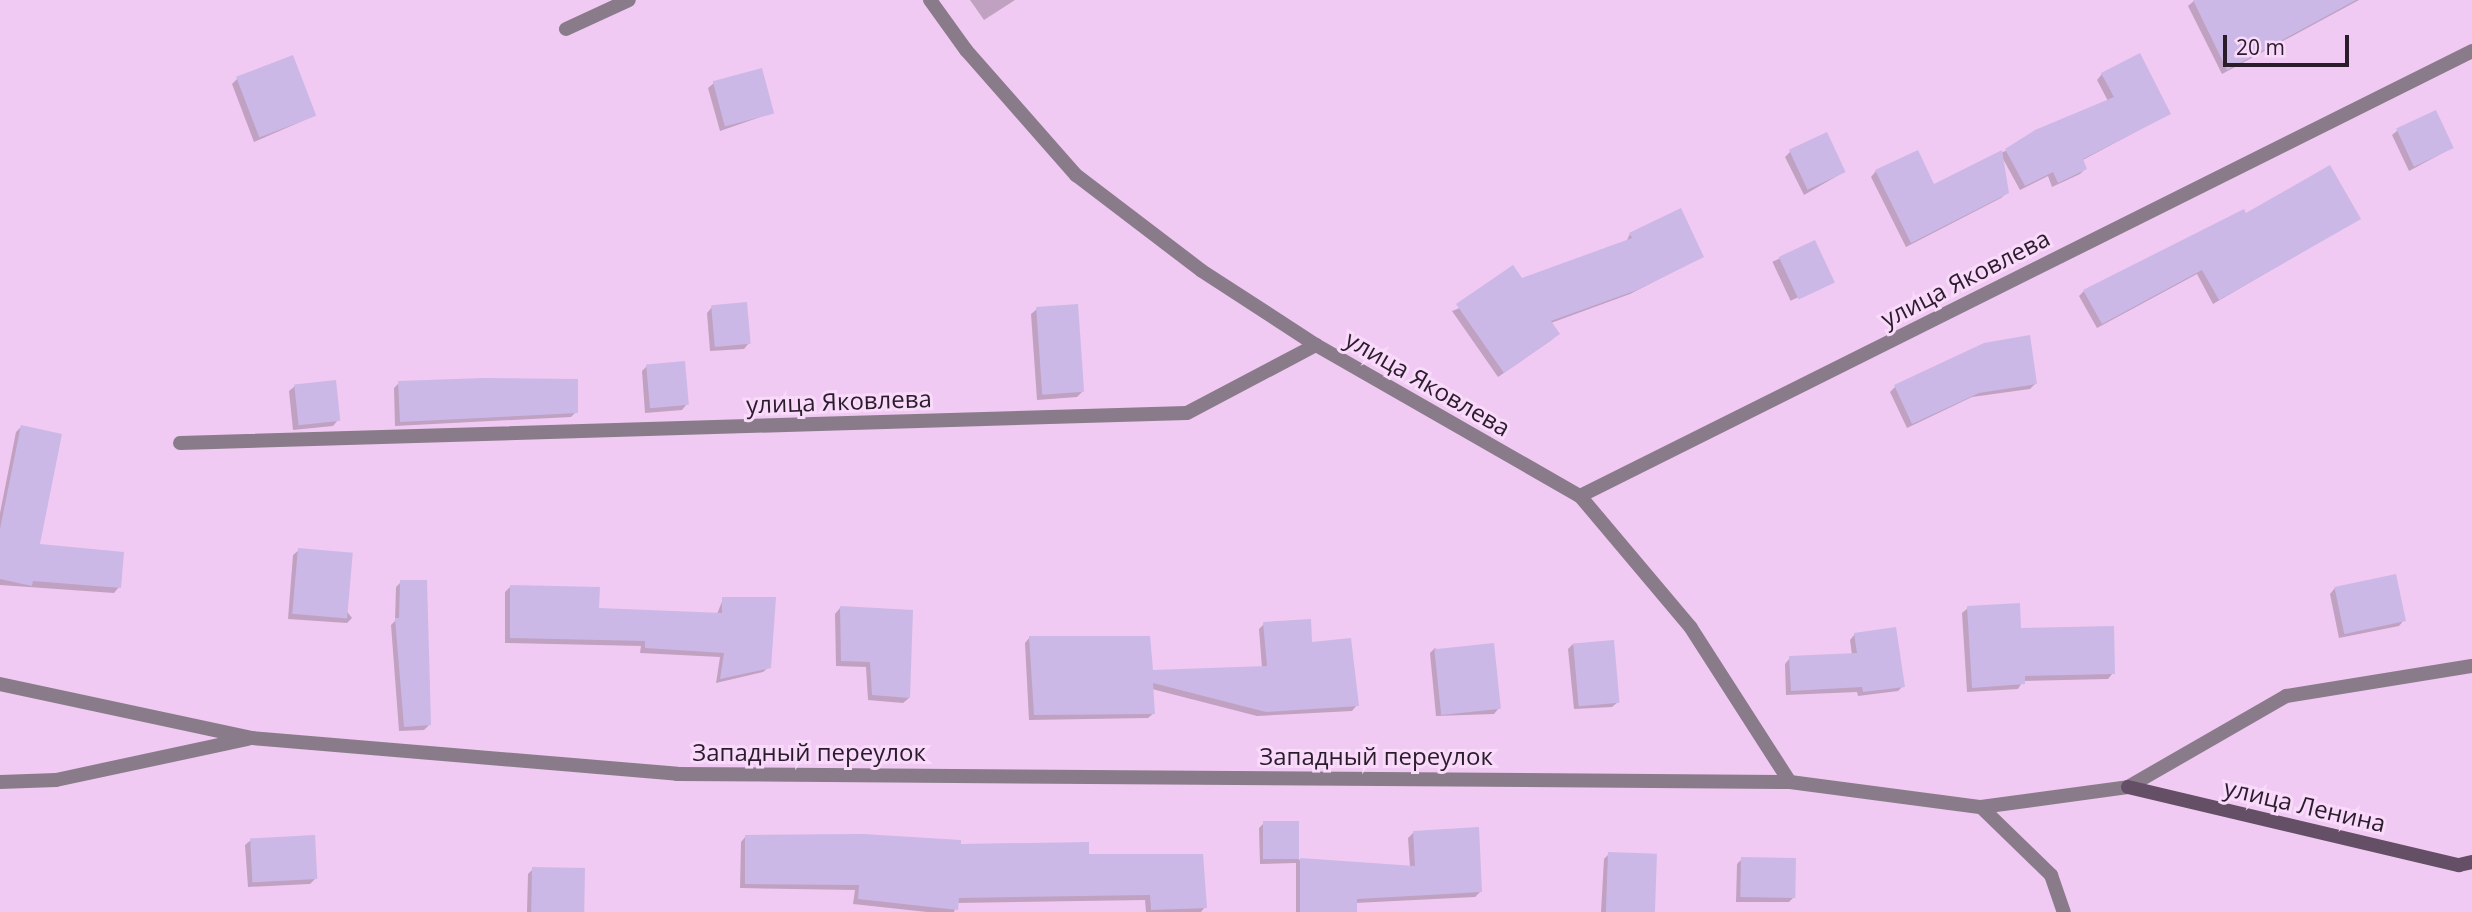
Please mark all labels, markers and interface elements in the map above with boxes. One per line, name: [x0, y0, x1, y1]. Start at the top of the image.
scale bar: [2227, 21, 2353, 65]
text: 20 m: [2236, 33, 2285, 61]
street label: улица Яковлева: [1876, 223, 2054, 333]
street label: улица Яковлева: [1340, 324, 1516, 442]
street label: улица Яковлева: [746, 383, 932, 419]
street label: Западный переулок: [692, 738, 926, 766]
street label: Западный переулок: [1259, 742, 1493, 770]
street label: улица Ленина: [2221, 772, 2389, 838]

